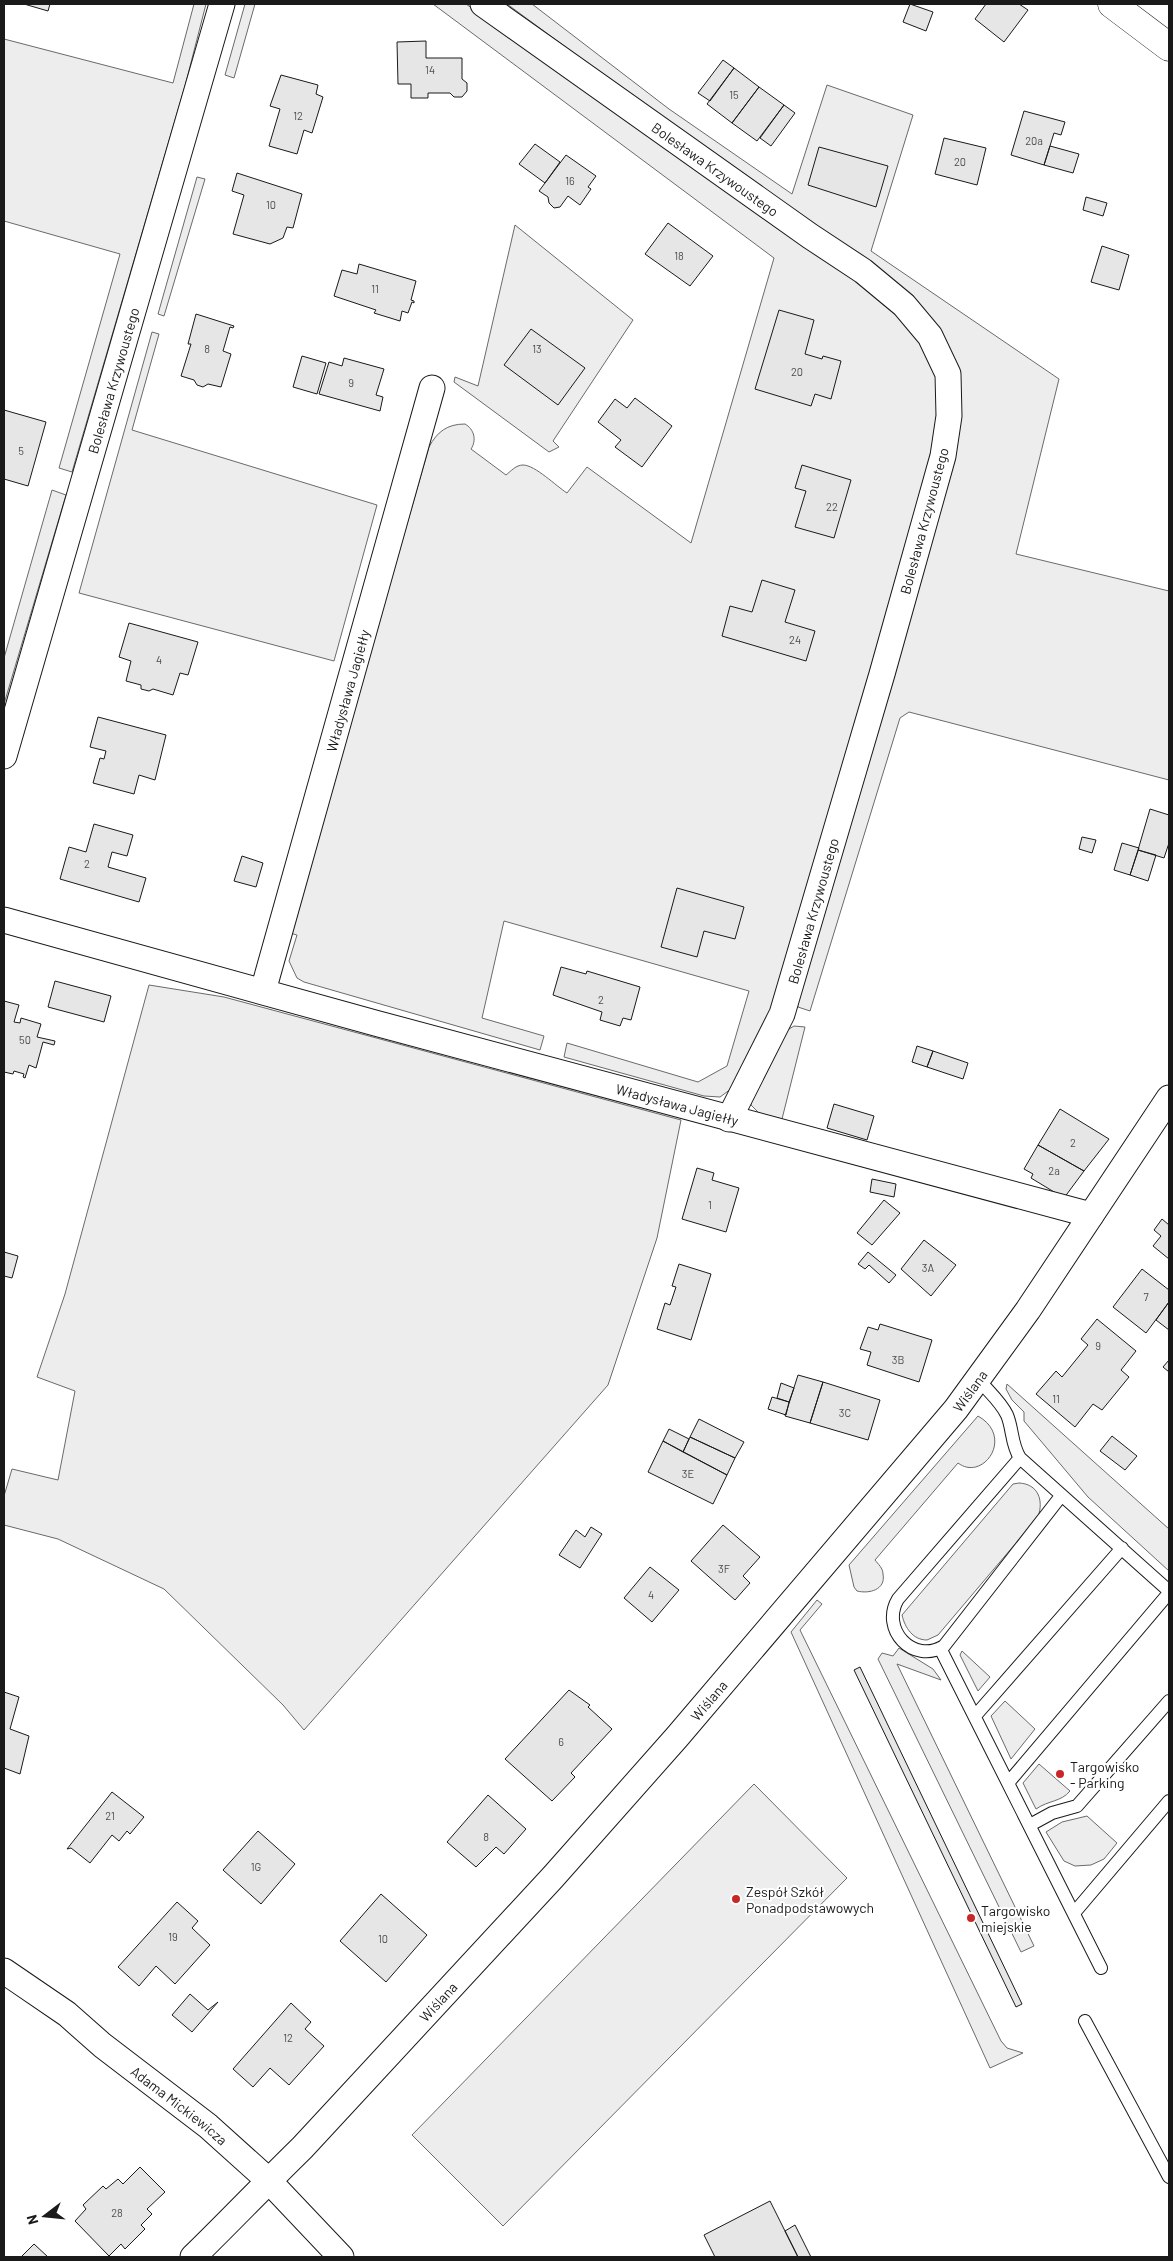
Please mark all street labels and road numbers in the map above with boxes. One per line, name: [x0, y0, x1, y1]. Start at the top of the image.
street label: Bolesława Krzywoustego: [649, 118, 782, 220]
street label: Bolesława Krzywoustego: [84, 305, 142, 455]
street label: Bolesława Krzywoustego: [896, 446, 952, 596]
street label: Władysława Jagiełły: [322, 627, 373, 754]
street label: Bolesława Krzywoustego: [784, 836, 842, 986]
street label: Władysława Jagiełły: [614, 1079, 741, 1129]
street label: Wiślana: [949, 1366, 990, 1415]
street label: Wiślana: [686, 1676, 730, 1724]
street label: Wiślana: [415, 1978, 460, 2025]
street label: Adama Mickiewicza: [128, 2062, 231, 2148]

